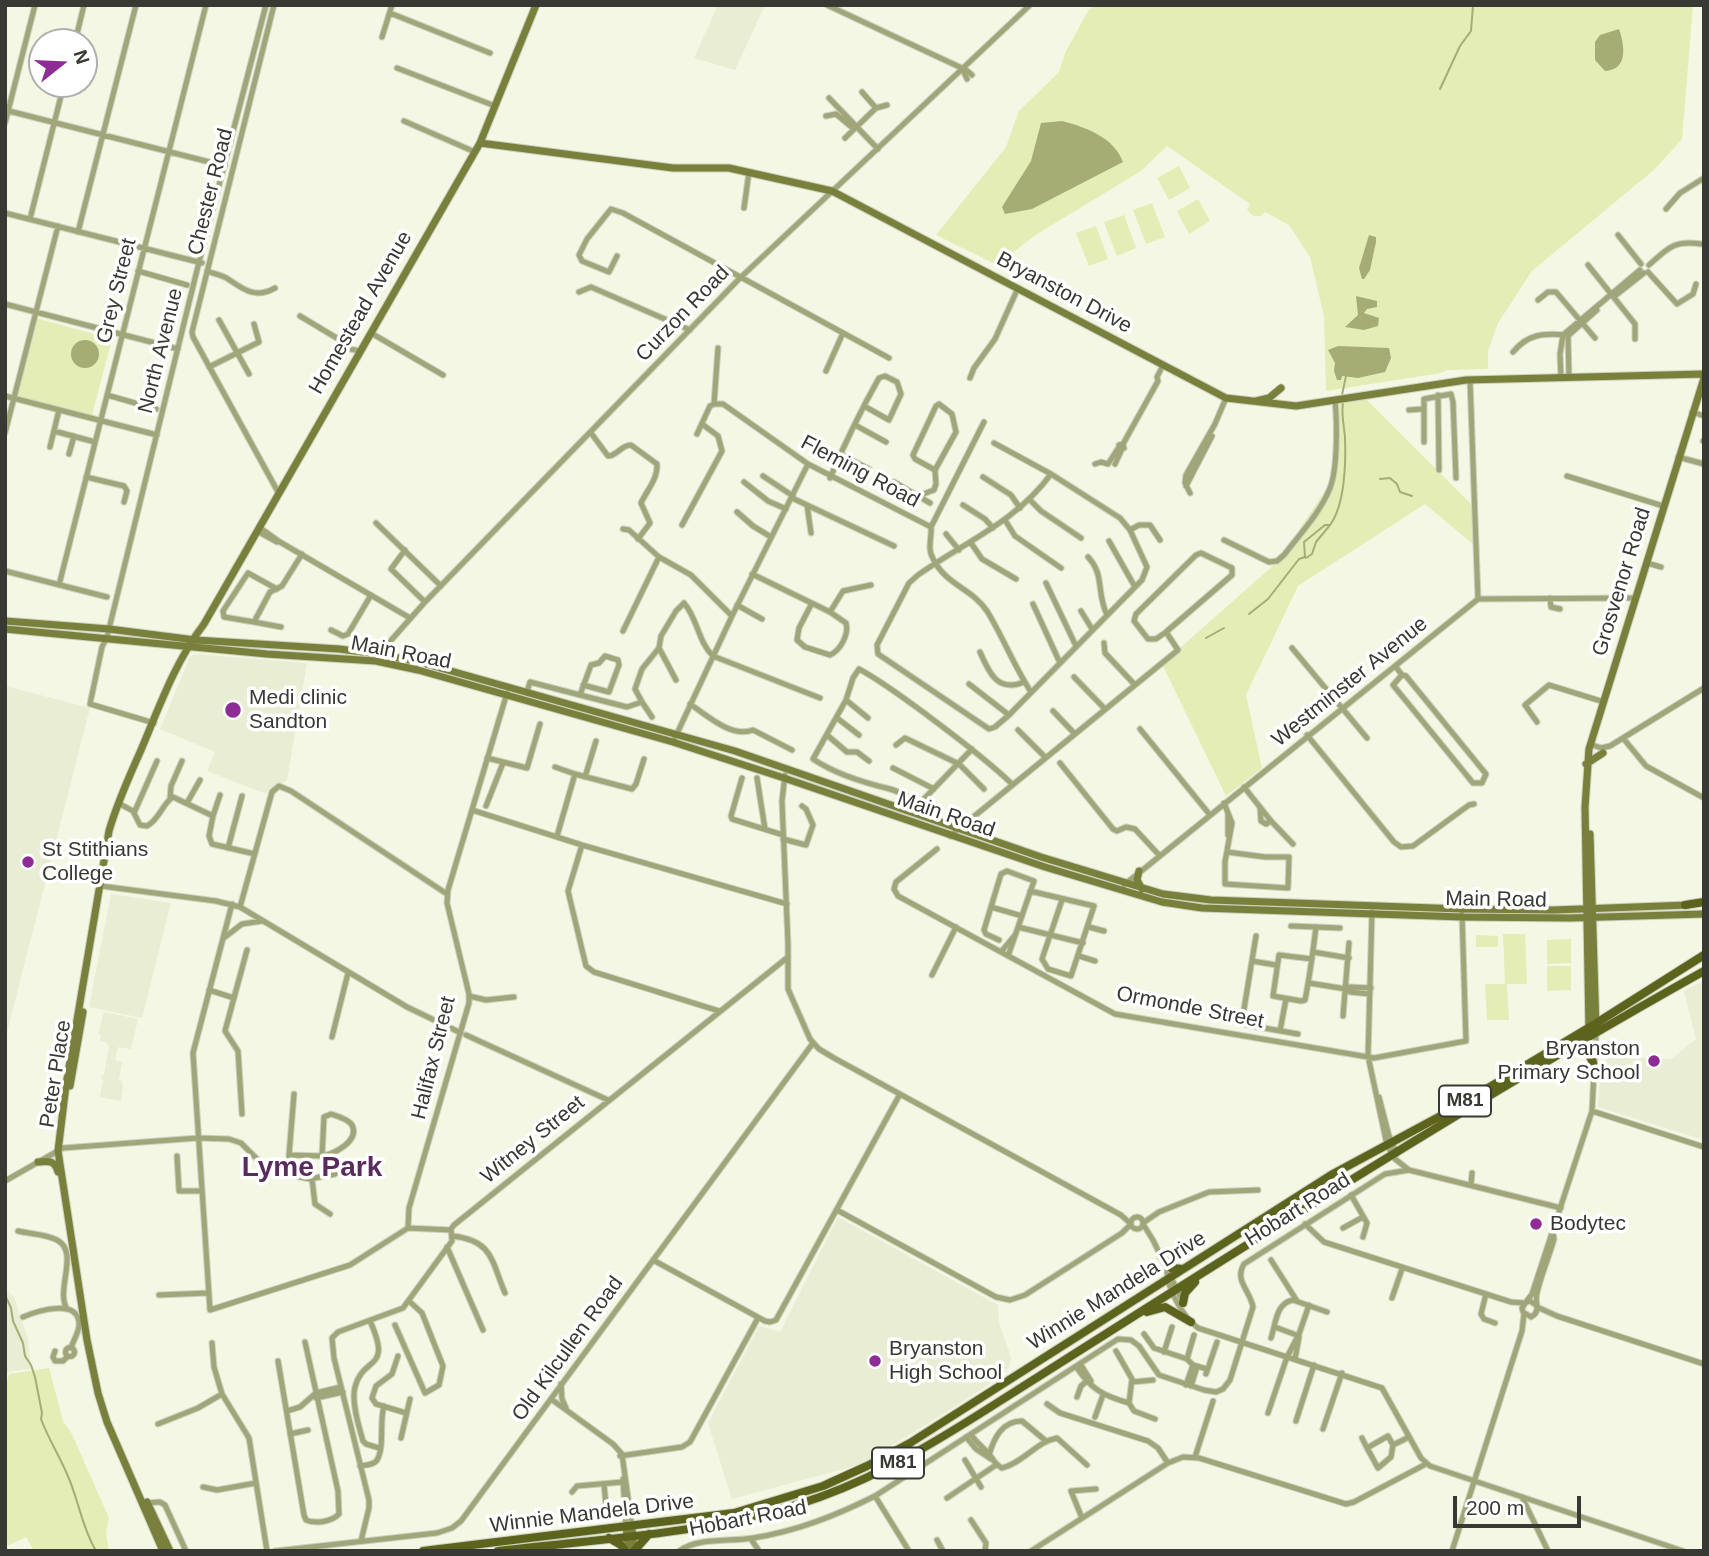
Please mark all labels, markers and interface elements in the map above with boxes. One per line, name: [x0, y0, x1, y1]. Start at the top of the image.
north arrow: [28, 28, 98, 98]
text: N: [69, 47, 94, 67]
street label: Chester Road: [183, 126, 239, 258]
street label: Homestead Avenue: [304, 227, 418, 399]
street label: Grey Street: [92, 236, 142, 346]
street label: Bryanston Drive: [992, 247, 1136, 339]
street label: Curzon Road: [631, 261, 735, 367]
street label: North Avenue: [133, 286, 189, 416]
street label: Fleming Road: [796, 430, 924, 514]
street label: Grosvenor Road: [1587, 505, 1657, 659]
street label: Westminster Avenue: [1267, 611, 1433, 753]
street label: Main Road: [349, 631, 453, 675]
place label: Medi clinic Sandton: [249, 685, 347, 735]
marker: Medi clinic Sandton: [223, 700, 243, 720]
street label: Main Road: [894, 787, 998, 843]
place label: St Stithians College: [42, 837, 148, 887]
marker: St Stithians College: [20, 854, 36, 870]
street label: Main Road: [1445, 887, 1547, 913]
street label: Ormonde Street: [1114, 981, 1266, 1035]
street label: Halifax Street: [407, 994, 461, 1122]
street label: Peter Place: [35, 1018, 77, 1130]
place label: Bryanston Primary School: [1498, 1036, 1640, 1086]
marker: Bryanston Primary School: [1646, 1053, 1662, 1069]
road number: M81: [1439, 1086, 1491, 1116]
street label: Witney Street: [476, 1091, 590, 1189]
district label: Lyme Park: [242, 1151, 382, 1185]
street label: Hobart Road: [1241, 1168, 1355, 1252]
place label: Bodytec: [1550, 1211, 1626, 1237]
marker: Bodytec: [1528, 1216, 1544, 1232]
street label: Winnie Mandela Drive: [1023, 1226, 1211, 1356]
street label: Old Kilcullen Road: [507, 1272, 629, 1426]
place label: Bryanston High School: [889, 1336, 1002, 1386]
marker: Bryanston High School: [867, 1353, 883, 1369]
road number: M81: [872, 1448, 924, 1478]
scale bar: [1457, 1482, 1585, 1526]
street label: Winnie Mandela Drive: [489, 1489, 695, 1539]
street label: Hobart Road: [687, 1495, 809, 1543]
text: 200 m: [1466, 1496, 1524, 1519]

